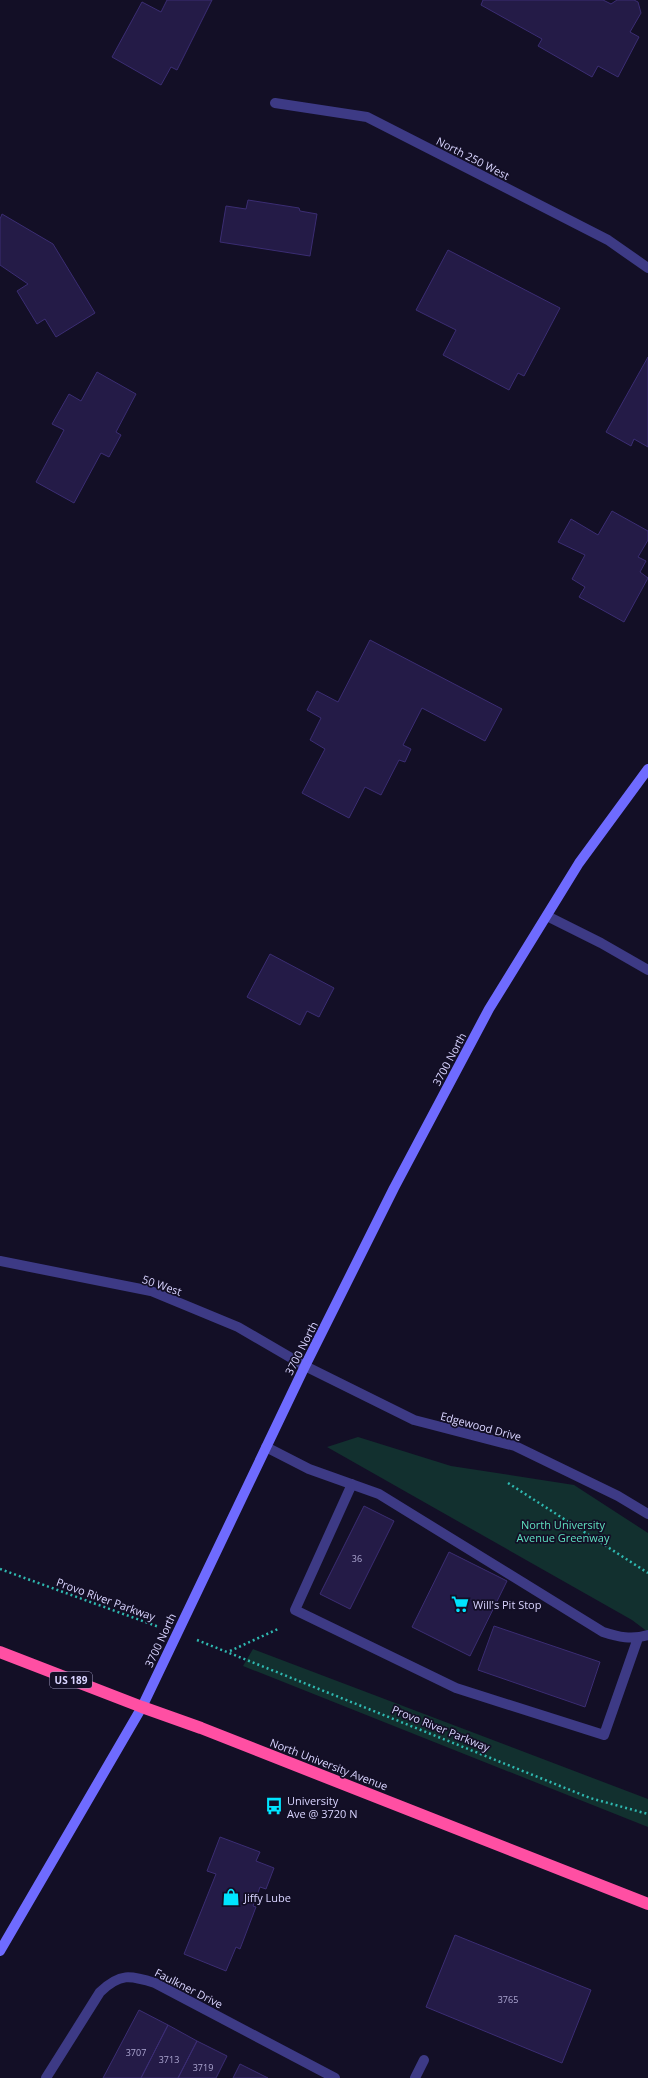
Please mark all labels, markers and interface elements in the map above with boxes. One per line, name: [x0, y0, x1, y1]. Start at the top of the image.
street label: North 250 West: [434, 133, 512, 183]
street label: 3700 North: [429, 1030, 469, 1088]
street label: 50 West: [140, 1271, 184, 1299]
street label: 3700 North: [281, 1319, 321, 1377]
street label: Edgewood Drive: [439, 1408, 523, 1444]
park label: North University Avenue Greenway: [517, 1517, 610, 1545]
house number: 36: [352, 1552, 362, 1565]
street label: Provo River Parkway: [54, 1574, 158, 1624]
supermarket icon: Will's Pit Stop: [450, 1594, 470, 1614]
place label: Will's Pit Stop: [473, 1597, 542, 1612]
street label: 3700 North: [141, 1611, 179, 1669]
road number: US 189: [50, 1672, 92, 1688]
street label: Provo River Parkway: [390, 1701, 493, 1755]
street label: North University Avenue: [268, 1735, 390, 1793]
place label: University Ave @ 3720 N: [287, 1793, 358, 1821]
bus stop icon: University Ave @ 3720 N: [264, 1796, 284, 1816]
shop icon: Jiffy Lube: [221, 1887, 241, 1907]
place label: Jiffy Lube: [243, 1890, 291, 1905]
street label: Faulkner Drive: [152, 1964, 226, 2012]
house number: 3765: [498, 1993, 518, 2006]
house number: 3707: [126, 2046, 146, 2059]
house number: 3713: [159, 2053, 179, 2066]
house number: 3719: [193, 2061, 213, 2074]

